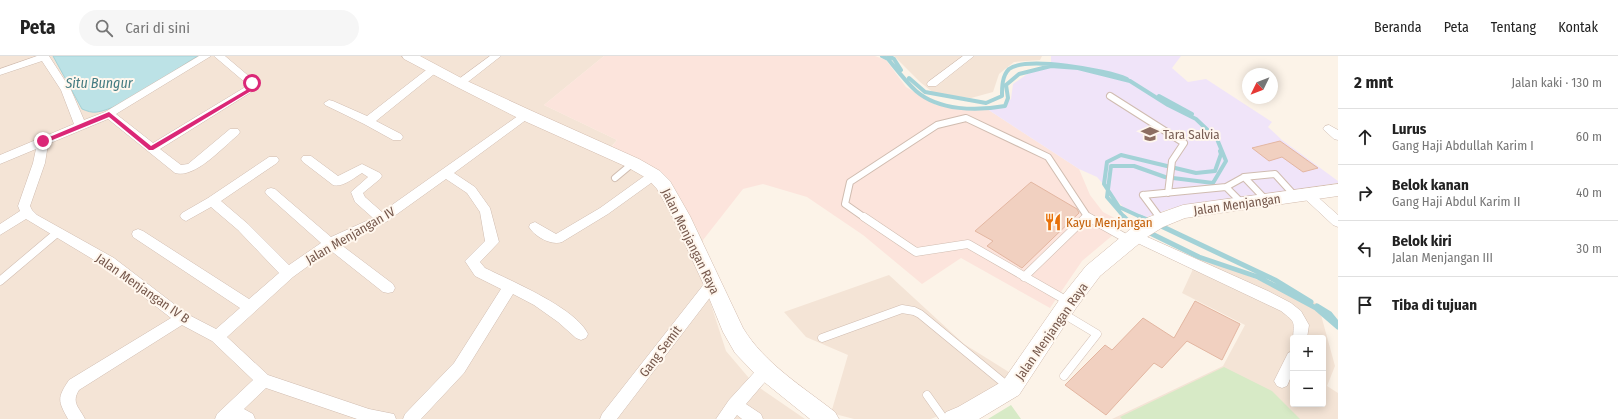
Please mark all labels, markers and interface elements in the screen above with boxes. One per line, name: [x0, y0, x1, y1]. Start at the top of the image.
search box: [79, 10, 359, 46]
text: Peta: [20, 16, 55, 39]
icon: search: [93, 17, 115, 39]
text: Cari di sini: [125, 19, 190, 37]
text: Beranda: [1374, 19, 1422, 36]
text: Peta: [1444, 19, 1469, 36]
text: Tentang: [1491, 19, 1536, 36]
text: Kontak: [1558, 19, 1598, 36]
north arrow: [1242, 68, 1278, 104]
text: 2 mnt: [1354, 72, 1393, 93]
route start: [243, 74, 261, 92]
water label: Situ Bungur: [64, 75, 134, 92]
text: Jalan kaki · 130 m: [1511, 75, 1602, 90]
text: Lurus: [1392, 120, 1426, 138]
school or university icon: Tara Salvia: [1140, 124, 1160, 144]
icon: ahead: [1354, 126, 1376, 148]
place label: Tara Salvia: [1163, 127, 1220, 142]
text: 60 m: [1576, 129, 1602, 144]
route end: [34, 132, 52, 150]
text: Gang Haji Abdullah Karim I: [1392, 138, 1534, 153]
text: Belok kanan: [1392, 176, 1469, 194]
icon: right: [1354, 182, 1376, 204]
text: 40 m: [1576, 185, 1602, 200]
street label: Jalan Menjangan Raya: [658, 186, 723, 297]
street label: Jalan Menjangan: [1193, 191, 1281, 218]
text: Gang Haji Abdul Karim II: [1392, 194, 1520, 209]
street label: Jalan Menjangan IV: [303, 204, 398, 267]
restaurant icon: Kayu Menjangan: [1043, 212, 1063, 232]
place label: Kayu Menjangan: [1066, 215, 1153, 230]
text: Belok kiri: [1392, 232, 1452, 250]
icon: left: [1354, 238, 1376, 260]
text: 30 m: [1576, 241, 1602, 256]
street label: Jalan Menjangan IV B: [93, 250, 192, 326]
text: Jalan Menjangan III: [1392, 250, 1493, 265]
street label: Jalan Menjangan Raya: [1012, 280, 1091, 383]
icon: arrive: [1354, 294, 1376, 316]
text: Tiba di tujuan: [1392, 296, 1477, 314]
street label: Gang Semit: [636, 322, 685, 380]
map controls: [1290, 335, 1326, 407]
button: +: [1290, 335, 1326, 371]
button: −: [1290, 371, 1326, 407]

